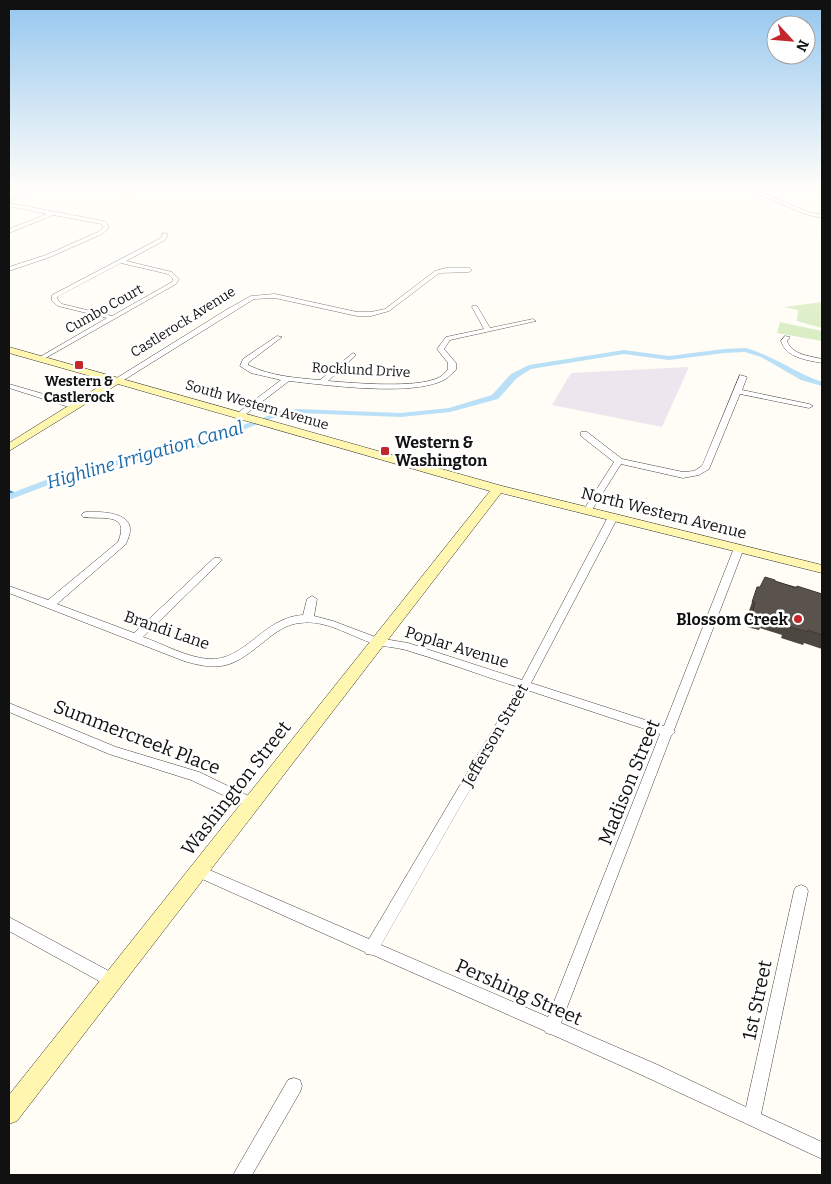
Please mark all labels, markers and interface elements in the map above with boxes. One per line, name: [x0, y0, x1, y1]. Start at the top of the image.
north arrow: [766, 15, 816, 65]
text: N: [792, 37, 812, 54]
street label: Cumbo Court: [62, 281, 146, 337]
street label: Castlerock Avenue: [127, 283, 239, 361]
marker: Western & Castlerock: [73, 359, 85, 371]
street label: Rocklund Drive: [311, 359, 411, 381]
place label: Western & Castlerock: [44, 373, 115, 406]
street label: South Western Avenue: [183, 376, 331, 434]
water label: Highline Irrigation Canal: [44, 416, 246, 494]
place label: Western & Washington: [395, 433, 488, 470]
marker: Western & Washington: [379, 445, 391, 457]
street label: North Western Avenue: [579, 483, 749, 543]
street label: Brandi Lane: [122, 607, 212, 653]
place label: Blossom Creek: [676, 610, 788, 629]
marker: Blossom Creek: [792, 613, 804, 625]
street label: Poplar Avenue: [403, 622, 511, 672]
street label: Jefferson Street: [457, 680, 532, 791]
street label: Summercreek Place: [50, 695, 224, 779]
street label: Washington Street: [176, 716, 296, 860]
street label: Madison Street: [593, 716, 665, 848]
street label: Pershing Street: [452, 954, 586, 1030]
street label: 1st Street: [737, 958, 777, 1042]

